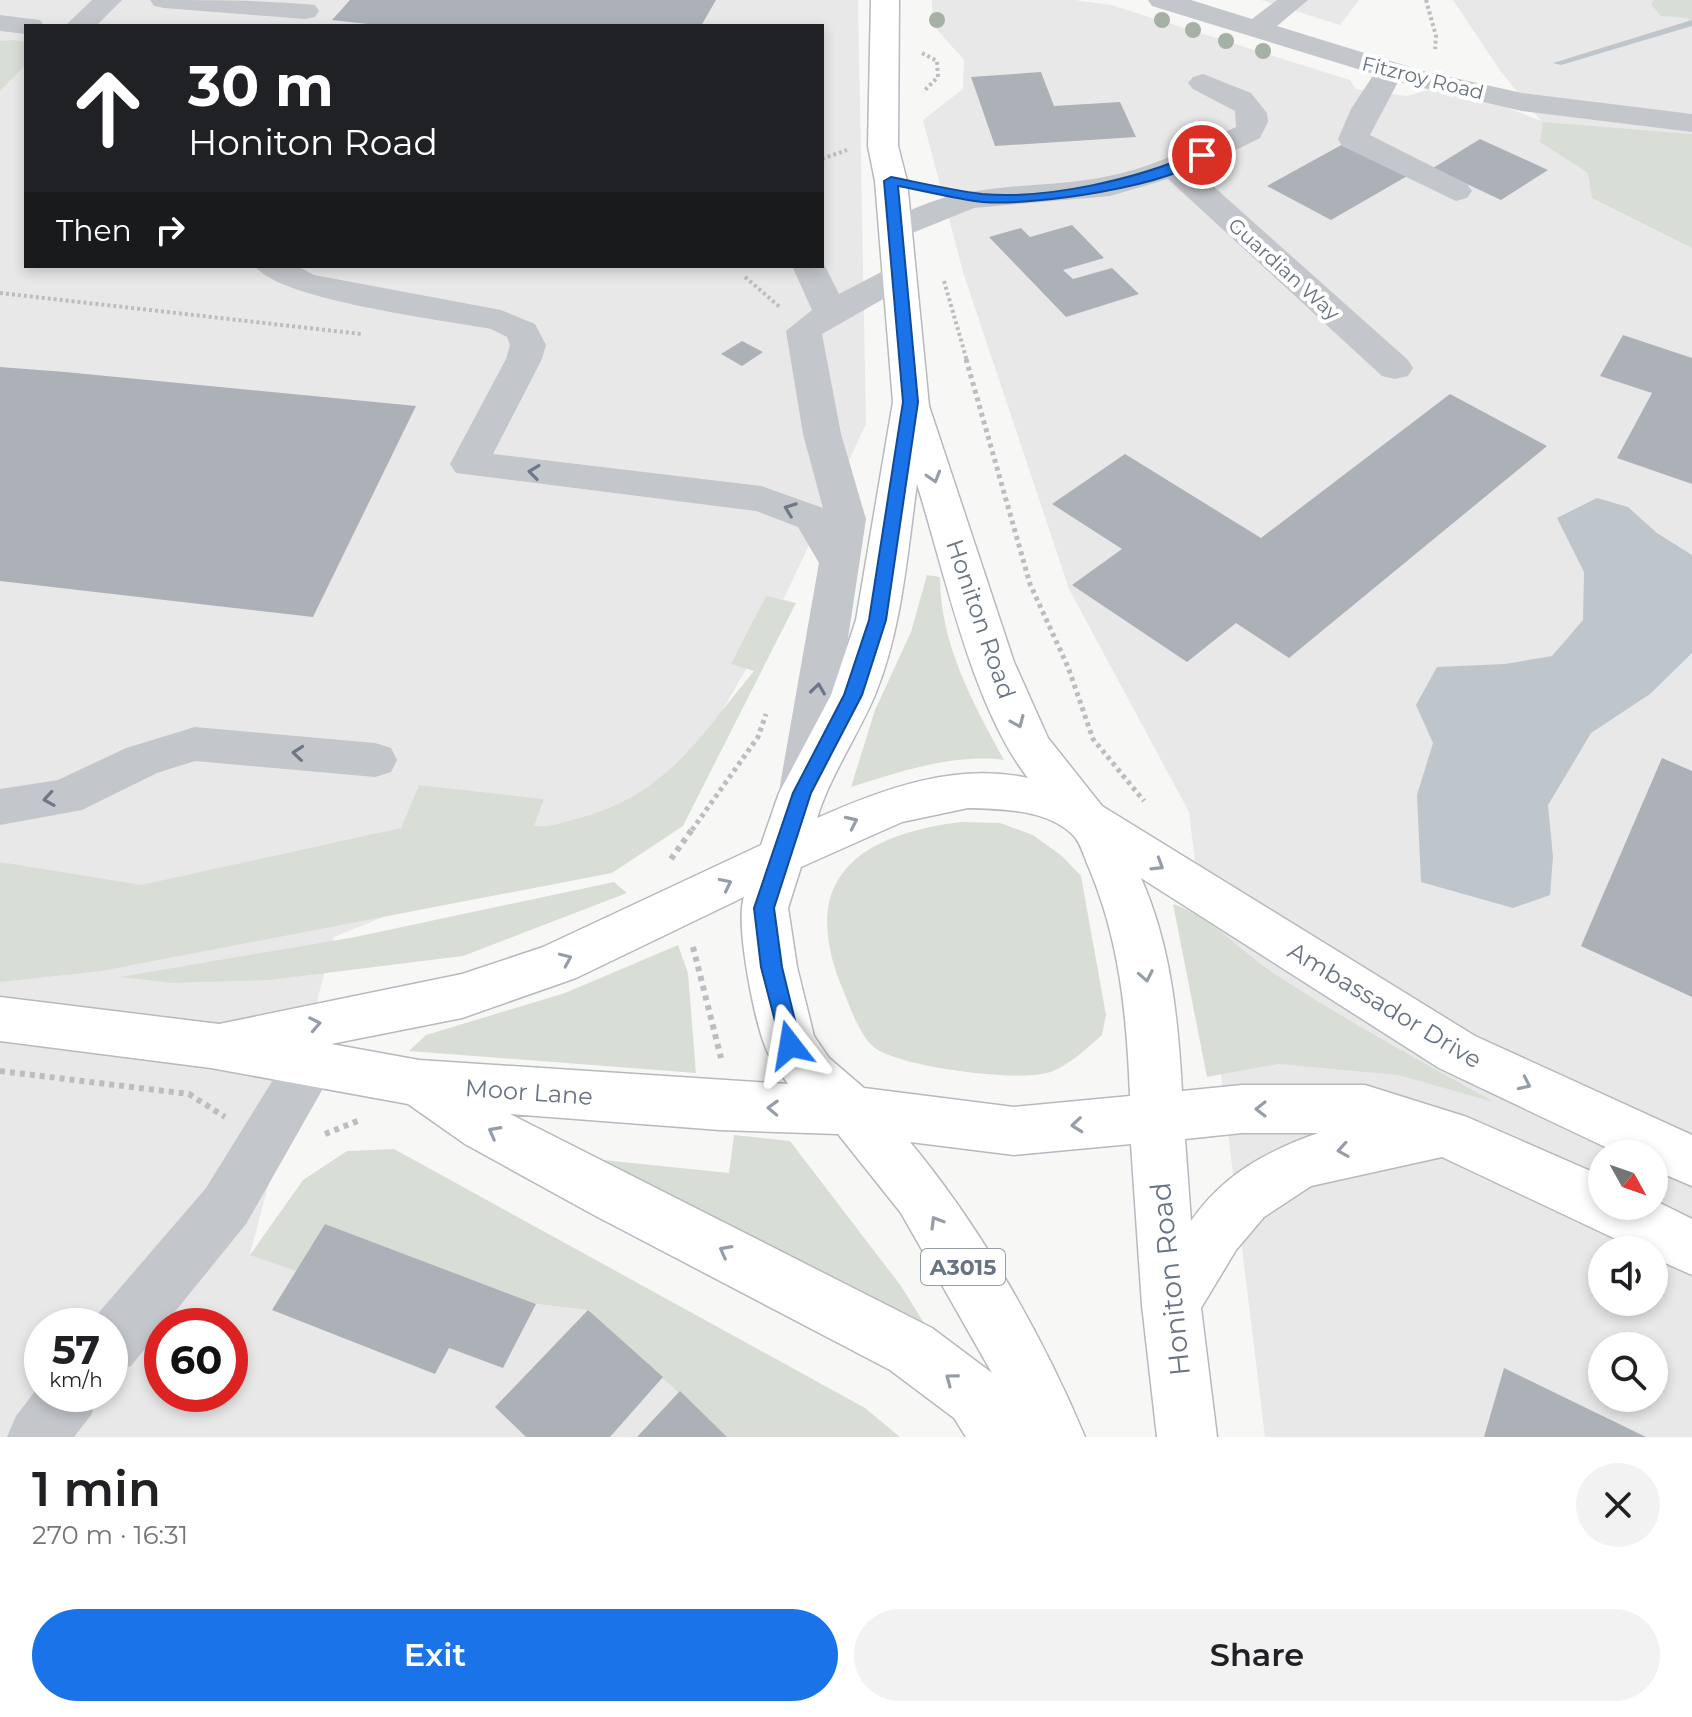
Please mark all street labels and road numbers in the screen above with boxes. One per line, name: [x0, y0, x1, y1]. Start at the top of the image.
street label: Fitzroy Road: [1360, 51, 1486, 105]
street label: Guardian Way: [1223, 213, 1345, 325]
street label: Honiton Road: [940, 535, 1022, 703]
street label: Ambassador Drive: [1283, 936, 1487, 1074]
street label: Moor Lane: [464, 1073, 594, 1111]
street label: Honiton Road: [1143, 1181, 1197, 1377]
road number: A3015: [921, 1249, 1005, 1285]

